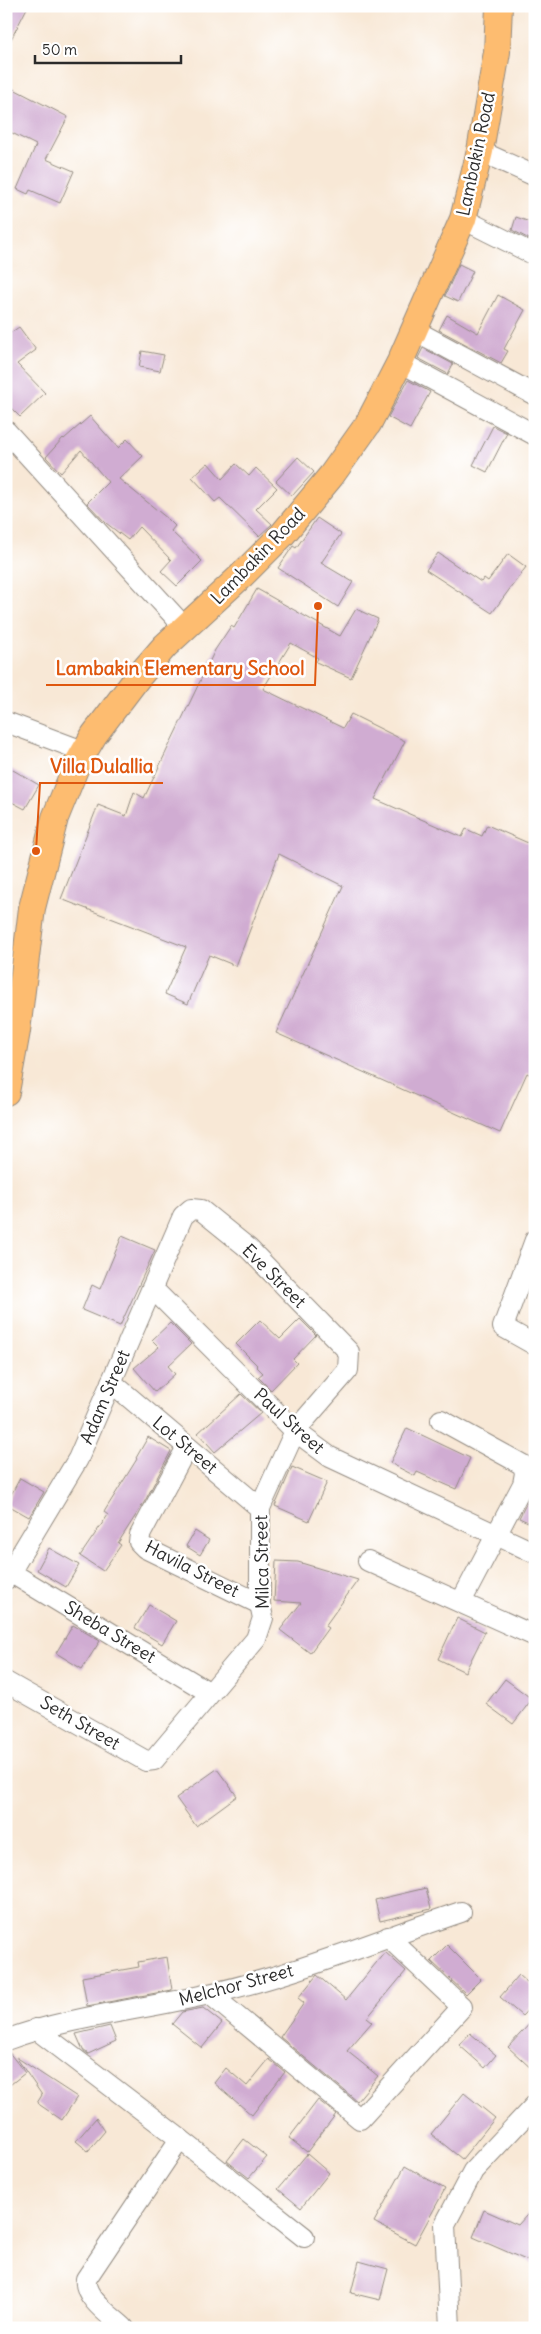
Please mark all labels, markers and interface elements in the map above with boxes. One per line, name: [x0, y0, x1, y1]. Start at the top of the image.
scale bar: [35, 32, 181, 64]
text: 50 m: [42, 40, 77, 59]
street label: Lambakin Road: [451, 89, 500, 218]
street label: Lambakin Road: [206, 502, 310, 609]
callout: Lambakin Elementary School: [46, 651, 315, 685]
text: Lambakin Elementary School: [55, 656, 305, 680]
callout: Villa Dulallia: [40, 749, 163, 783]
text: Villa Dulallia: [50, 754, 154, 778]
street label: Eve Street: [238, 1239, 311, 1312]
street label: Adam Street: [74, 1346, 135, 1448]
street label: Paul Street: [249, 1383, 330, 1458]
street label: Lot Street: [148, 1411, 223, 1478]
street label: Milca Street: [249, 1515, 274, 1609]
street label: Havila Street: [141, 1535, 243, 1602]
street label: Sheba Street: [60, 1595, 160, 1668]
street label: Seth Street: [36, 1690, 124, 1755]
street label: Melchor Street: [176, 1958, 296, 2011]

